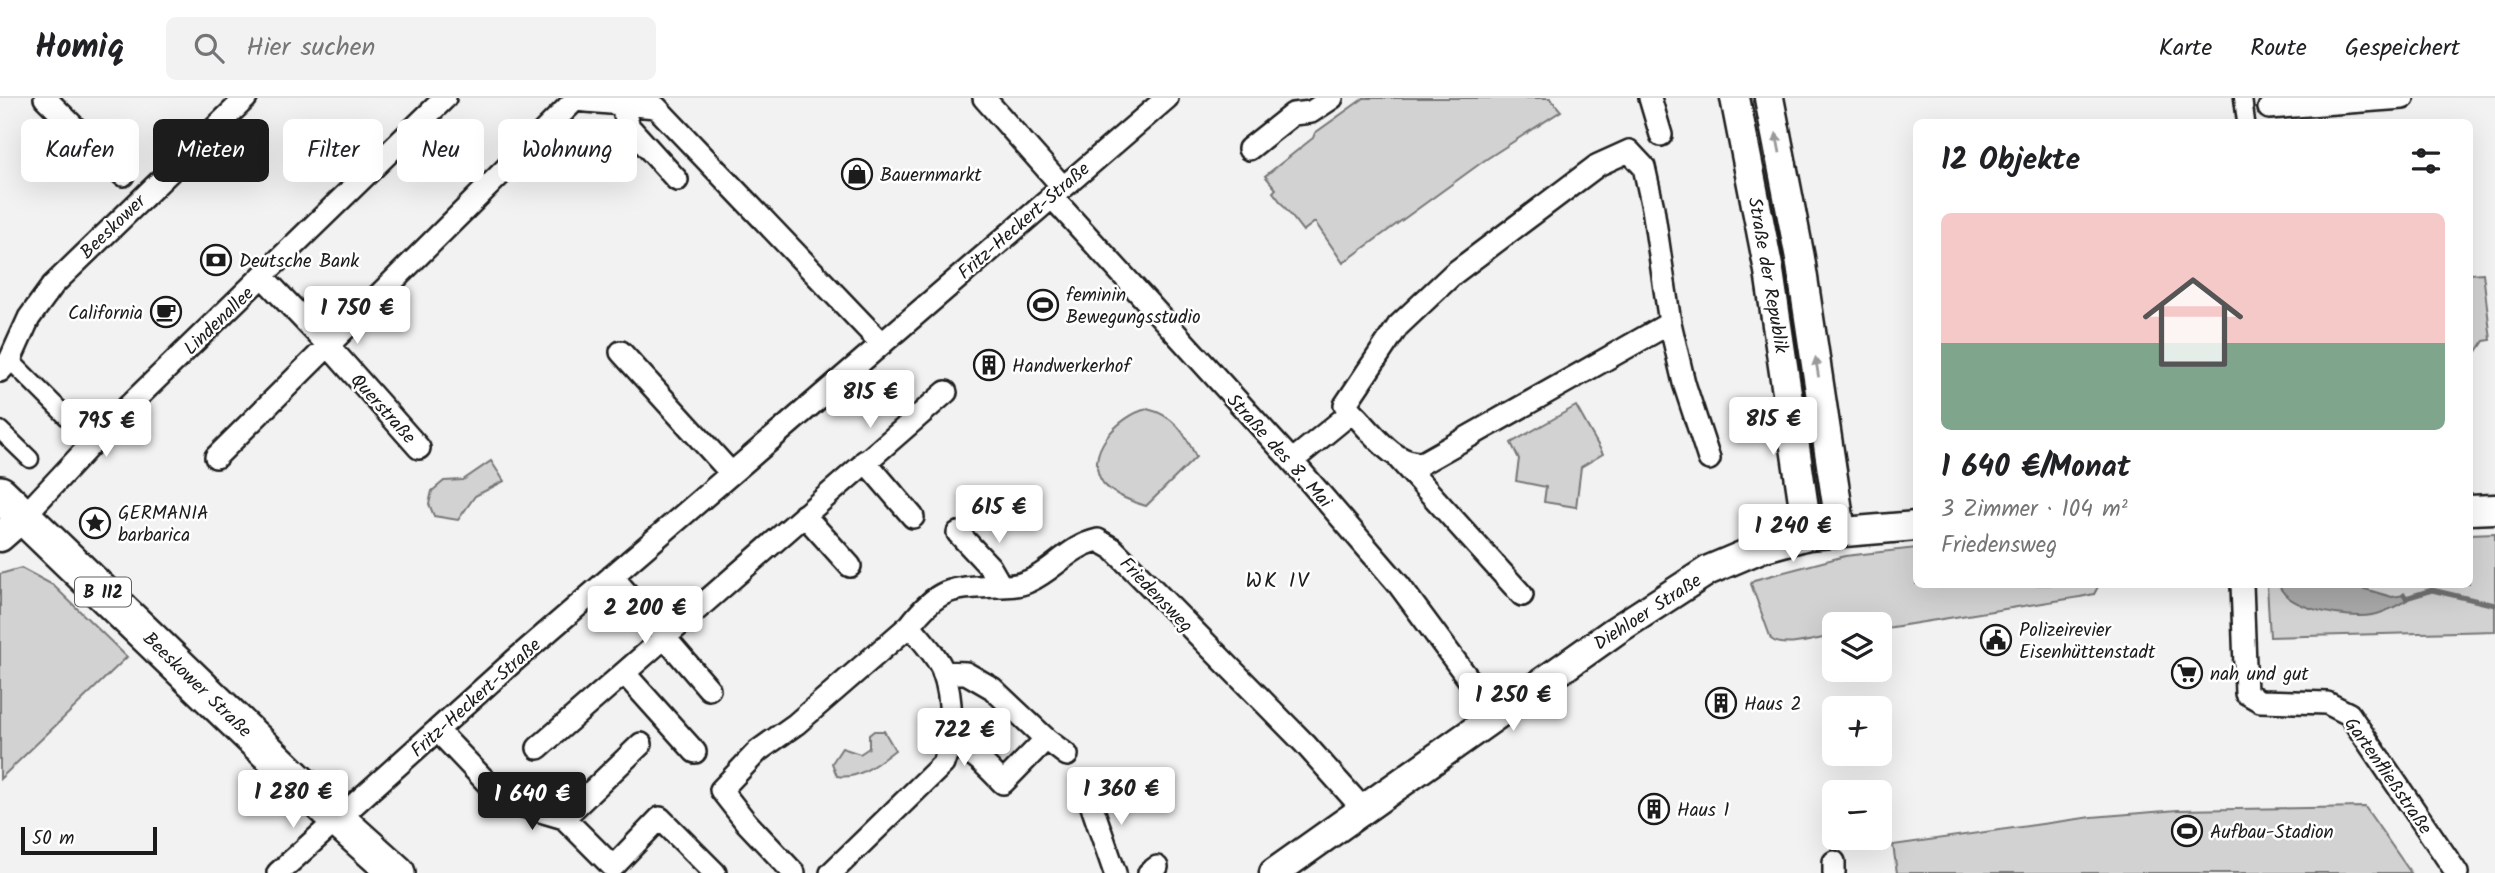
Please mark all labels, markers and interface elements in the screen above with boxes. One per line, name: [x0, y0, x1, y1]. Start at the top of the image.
search box: [166, 17, 656, 80]
text: Homiq: [35, 22, 124, 75]
text: Hier suchen: [246, 27, 375, 69]
icon: search: [190, 29, 228, 67]
text: Karte: [2159, 29, 2212, 68]
text: Route: [2250, 29, 2307, 68]
text: Gespeichert: [2345, 29, 2460, 68]
chip: Kaufen: [21, 119, 139, 182]
chip: Mieten: [153, 119, 269, 182]
chip: Filter: [283, 119, 383, 182]
chip: Neu: [397, 119, 484, 182]
chip: Wohnung: [498, 119, 637, 182]
one-way arrow: [1772, 132, 1783, 154]
text: 12 Objekte: [1941, 137, 2080, 185]
icon: filters: [2407, 142, 2445, 180]
street label: Fritz-Heckert-Straße: [951, 155, 1098, 288]
shop icon: Bauernmarkt: [840, 157, 874, 191]
place label: Bauernmarkt: [880, 161, 982, 191]
street label: Beeskower: [73, 187, 155, 267]
street label: Straße der Republik: [1739, 195, 1796, 356]
bank icon: Deutsche Bank: [199, 243, 233, 277]
place label: Deutsche Bank: [239, 247, 359, 277]
icon: home: [2130, 259, 2256, 385]
street label: Lindenallee: [177, 280, 262, 363]
place label: feminin Bewegungsstudio: [1066, 281, 1201, 333]
pin: 1 750 €: [292, 286, 422, 346]
sports icon: feminin Bewegungsstudio: [1026, 288, 1060, 322]
text: 1 750 €: [320, 291, 394, 327]
cafe icon: California: [149, 295, 183, 329]
place label: California: [68, 299, 143, 329]
building icon: Handwerkerhof: [972, 348, 1006, 382]
place label: Handwerkerhof: [1012, 352, 1132, 382]
one-way arrow: [1811, 356, 1822, 378]
street label: Querstraße: [342, 367, 423, 452]
pin: 815 €: [821, 370, 919, 430]
text: 815 €: [842, 375, 898, 411]
street label: Straße des 8. Mai: [1219, 387, 1339, 517]
pin: 815 €: [1724, 398, 1822, 457]
pin: 795 €: [57, 400, 155, 459]
text: 815 €: [1745, 402, 1801, 438]
text: 795 €: [77, 404, 135, 440]
text: 1 640 €/Monat: [1941, 444, 2130, 492]
pin: 615 €: [950, 486, 1048, 545]
text: 615 €: [972, 490, 1026, 526]
text: 3 Zimmer · 104 m²: [1941, 492, 2128, 528]
place label: GERMANIA barbarica: [118, 499, 209, 551]
pin: 1 240 €: [1728, 504, 1858, 564]
place icon: GERMANIA barbarica: [78, 506, 112, 540]
text: 1 240 €: [1755, 509, 1831, 545]
text: Friedensweg: [1941, 528, 2057, 564]
street label: Friedensweg: [1111, 550, 1200, 640]
district label: WK IV: [1246, 565, 1310, 598]
street label: Diehloer Straße: [1588, 566, 1708, 659]
road number: B 112: [75, 578, 131, 606]
pin: 2 200 €: [580, 587, 710, 646]
text: 2 200 €: [604, 591, 686, 627]
map controls: [1822, 612, 1892, 850]
button: layers: [1822, 612, 1892, 682]
place label: Polizeirevier Eisenhüttenstadt: [2019, 616, 2156, 668]
public building icon: Polizeirevier Eisenhüttenstadt: [1979, 623, 2013, 657]
street label: Beeskower Straße: [135, 625, 259, 746]
street label: Fritz-Heckert-Straße: [404, 631, 549, 766]
supermarket icon: nah und gut: [2170, 656, 2204, 690]
place label: nah und gut: [2210, 660, 2309, 690]
pin: 1 250 €: [1448, 674, 1578, 733]
text: 1 250 €: [1475, 678, 1551, 714]
building icon: Haus 2: [1704, 686, 1738, 720]
place label: Haus 2: [1744, 690, 1802, 720]
button: +: [1822, 696, 1892, 766]
pin: 722 €: [915, 708, 1013, 768]
street label: Gartenfließstraße: [2336, 711, 2439, 841]
text: 722 €: [933, 713, 995, 749]
pin: 1 360 €: [1056, 768, 1186, 827]
pin: 1 280 €: [228, 770, 358, 830]
pin: 1 640 €: [467, 772, 597, 832]
text: 1 360 €: [1083, 772, 1159, 808]
text: 1 280 €: [254, 775, 332, 811]
text: 1 640 €: [494, 777, 570, 813]
button: −: [1822, 780, 1892, 850]
building icon: Haus 1: [1637, 792, 1671, 826]
place label: Haus 1: [1677, 796, 1729, 826]
sports icon: Aufbau-Stadion: [2170, 814, 2204, 848]
place label: Aufbau-Stadion: [2210, 818, 2334, 848]
scale bar: [21, 824, 158, 856]
text: 50 m: [32, 824, 74, 854]

